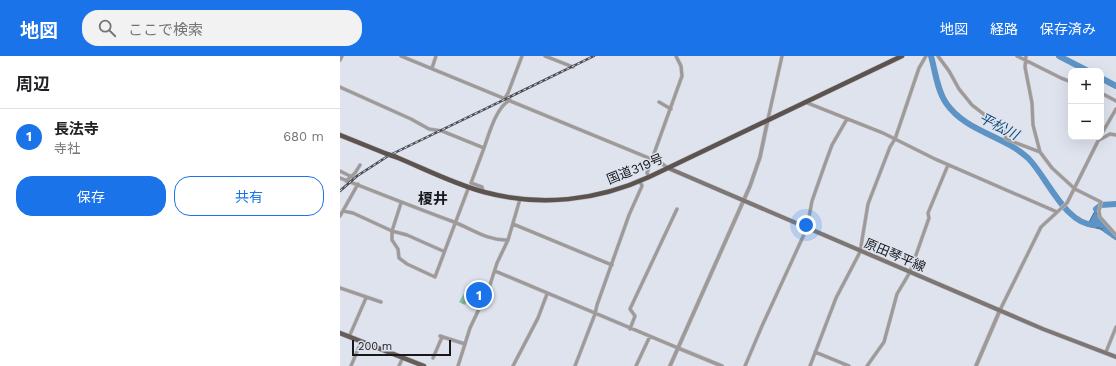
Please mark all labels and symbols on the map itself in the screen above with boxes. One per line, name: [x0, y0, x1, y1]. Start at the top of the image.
water label: 平松川: [977, 109, 1023, 144]
street label: 国道319号: [605, 151, 665, 187]
district label: 榎井: [418, 190, 448, 208]
your location: [796, 215, 816, 235]
street label: 原田琴平線: [862, 235, 928, 275]
pin: 1: [466, 280, 492, 310]
scale bar: [352, 338, 451, 357]

